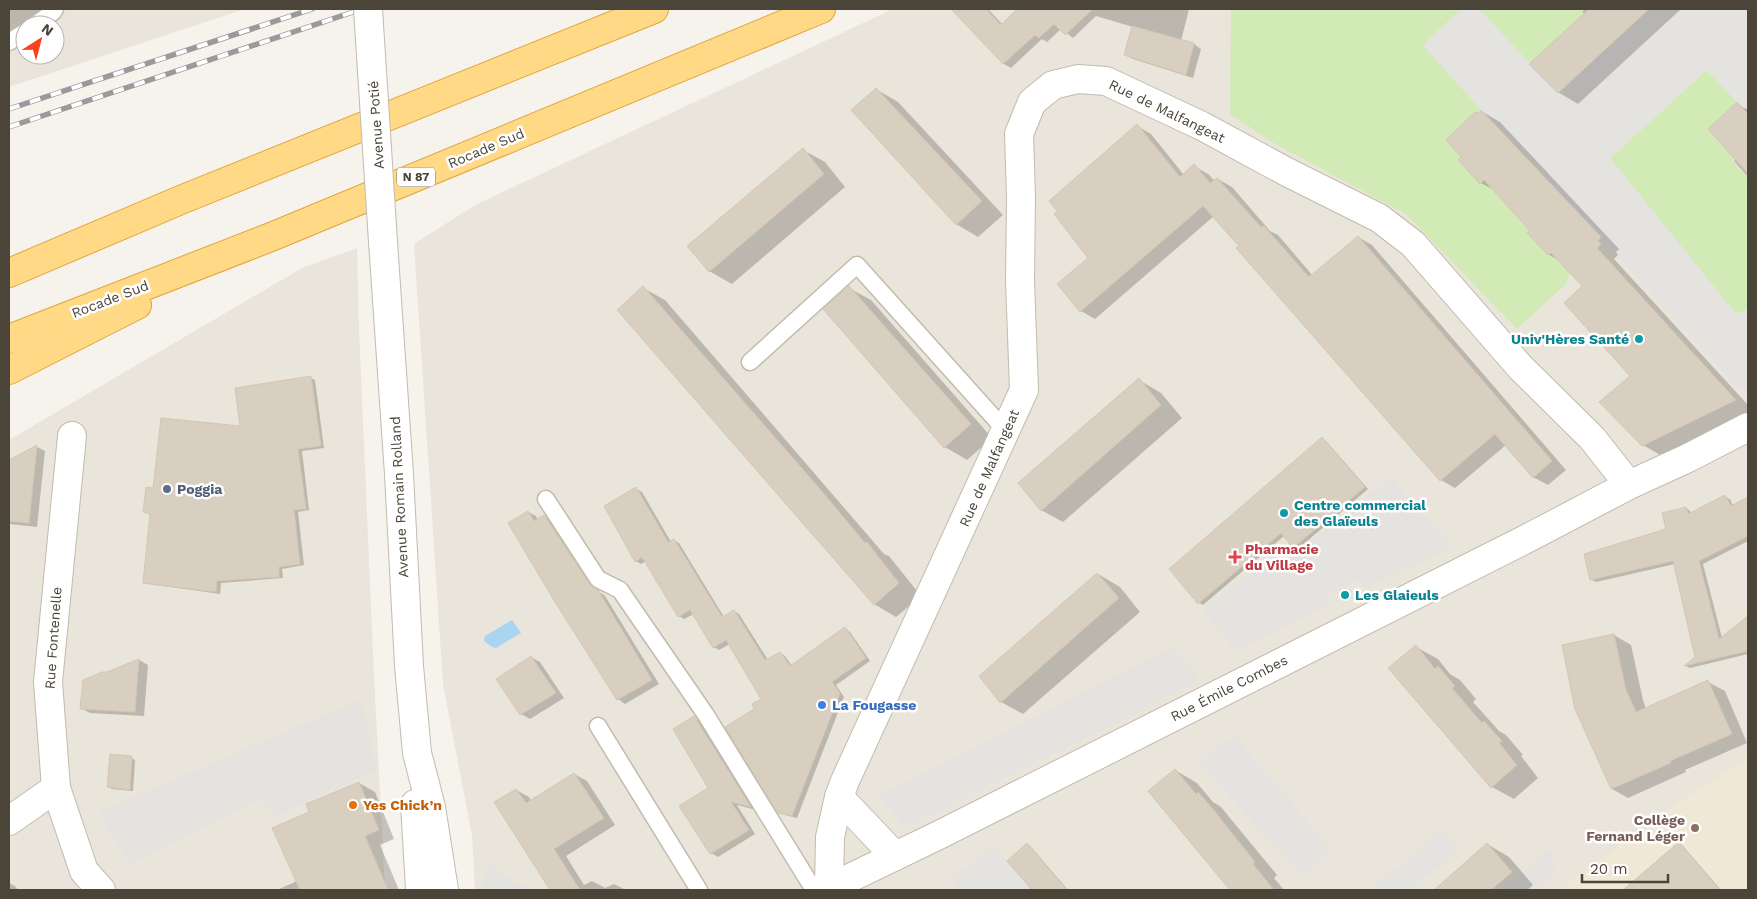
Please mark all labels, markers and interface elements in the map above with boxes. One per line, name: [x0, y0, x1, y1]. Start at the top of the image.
north arrow: [15, 15, 65, 65]
text: N: [39, 20, 57, 39]
street label: Rue de Malfangeat: [1106, 76, 1228, 146]
street label: Avenue Potié: [365, 80, 387, 170]
street label: Rocade Sud: [446, 125, 526, 171]
road number: N 87: [397, 168, 435, 186]
street label: Rocade Sud: [69, 277, 151, 321]
place label: Univ'Hères Santé: [1511, 331, 1629, 347]
marker: Univ'Hères Santé: [1633, 333, 1645, 345]
street label: Rue de Malfangeat: [956, 407, 1022, 529]
street label: Avenue Romain Rolland: [387, 416, 411, 578]
place label: Poggia: [177, 481, 223, 497]
marker: Poggia: [161, 483, 173, 495]
place label: Centre commercial des Glaïeuls: [1294, 497, 1426, 529]
marker: Centre commercial des Glaïeuls: [1278, 507, 1290, 519]
place label: Pharmacie du Village: [1245, 541, 1319, 573]
marker: Pharmacie du Village: [1229, 551, 1241, 563]
street label: Rue Fontenelle: [41, 586, 65, 690]
place label: Les Glaieuls: [1355, 587, 1439, 603]
marker: Les Glaieuls: [1339, 589, 1351, 601]
street label: Rue Émile Combes: [1168, 652, 1290, 724]
place label: La Fougasse: [832, 697, 916, 713]
marker: La Fougasse: [816, 699, 828, 711]
place label: Yes Chick’n: [363, 797, 442, 813]
marker: Yes Chick’n: [347, 799, 359, 811]
place label: Collège Fernand Léger: [1586, 812, 1685, 844]
marker: Collège Fernand Léger: [1689, 822, 1701, 834]
scale bar: [1582, 852, 1668, 884]
text: 20 m: [1590, 860, 1628, 878]

